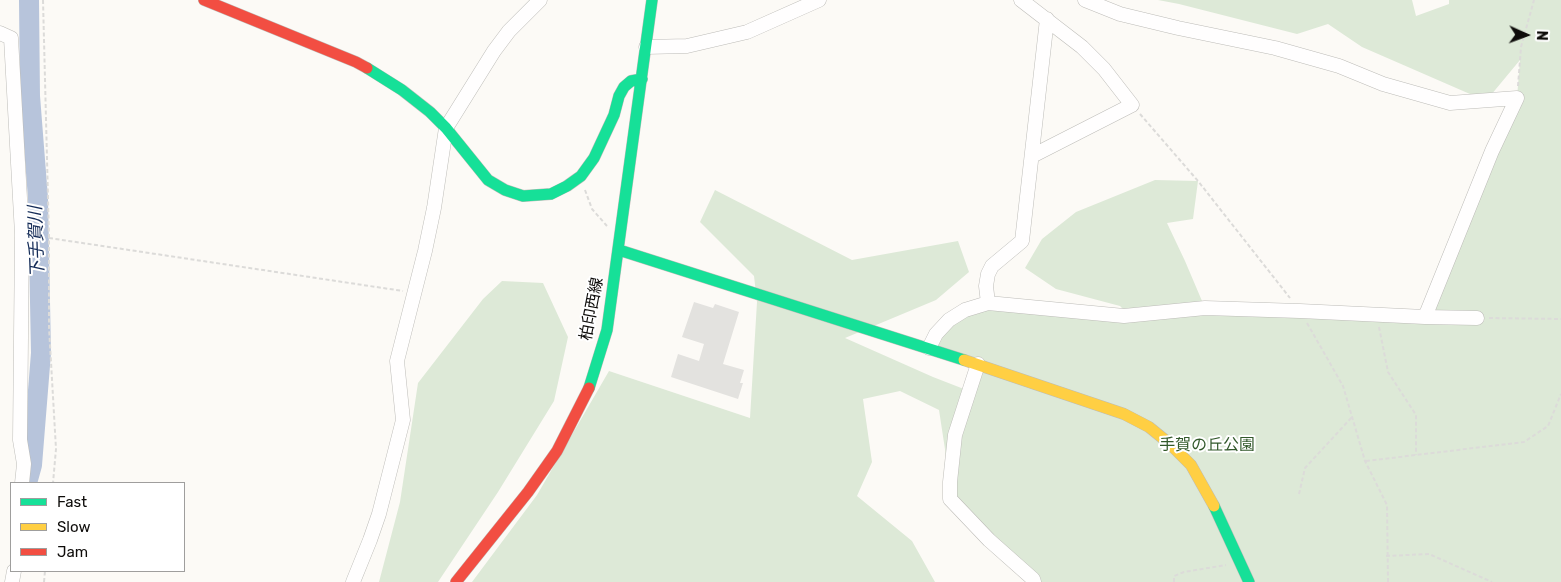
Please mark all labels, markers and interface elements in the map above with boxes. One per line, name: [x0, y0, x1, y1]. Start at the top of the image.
north arrow: [1501, 10, 1551, 60]
text: N: [1533, 30, 1550, 41]
water label: 下手賀川: [25, 206, 49, 278]
street label: 柏印西線: [576, 276, 608, 342]
park label: 手賀の丘公園: [1159, 435, 1255, 455]
legend: [10, 482, 185, 572]
text: Fast: [57, 493, 87, 511]
text: Slow: [57, 518, 90, 536]
text: Jam: [57, 543, 88, 561]

